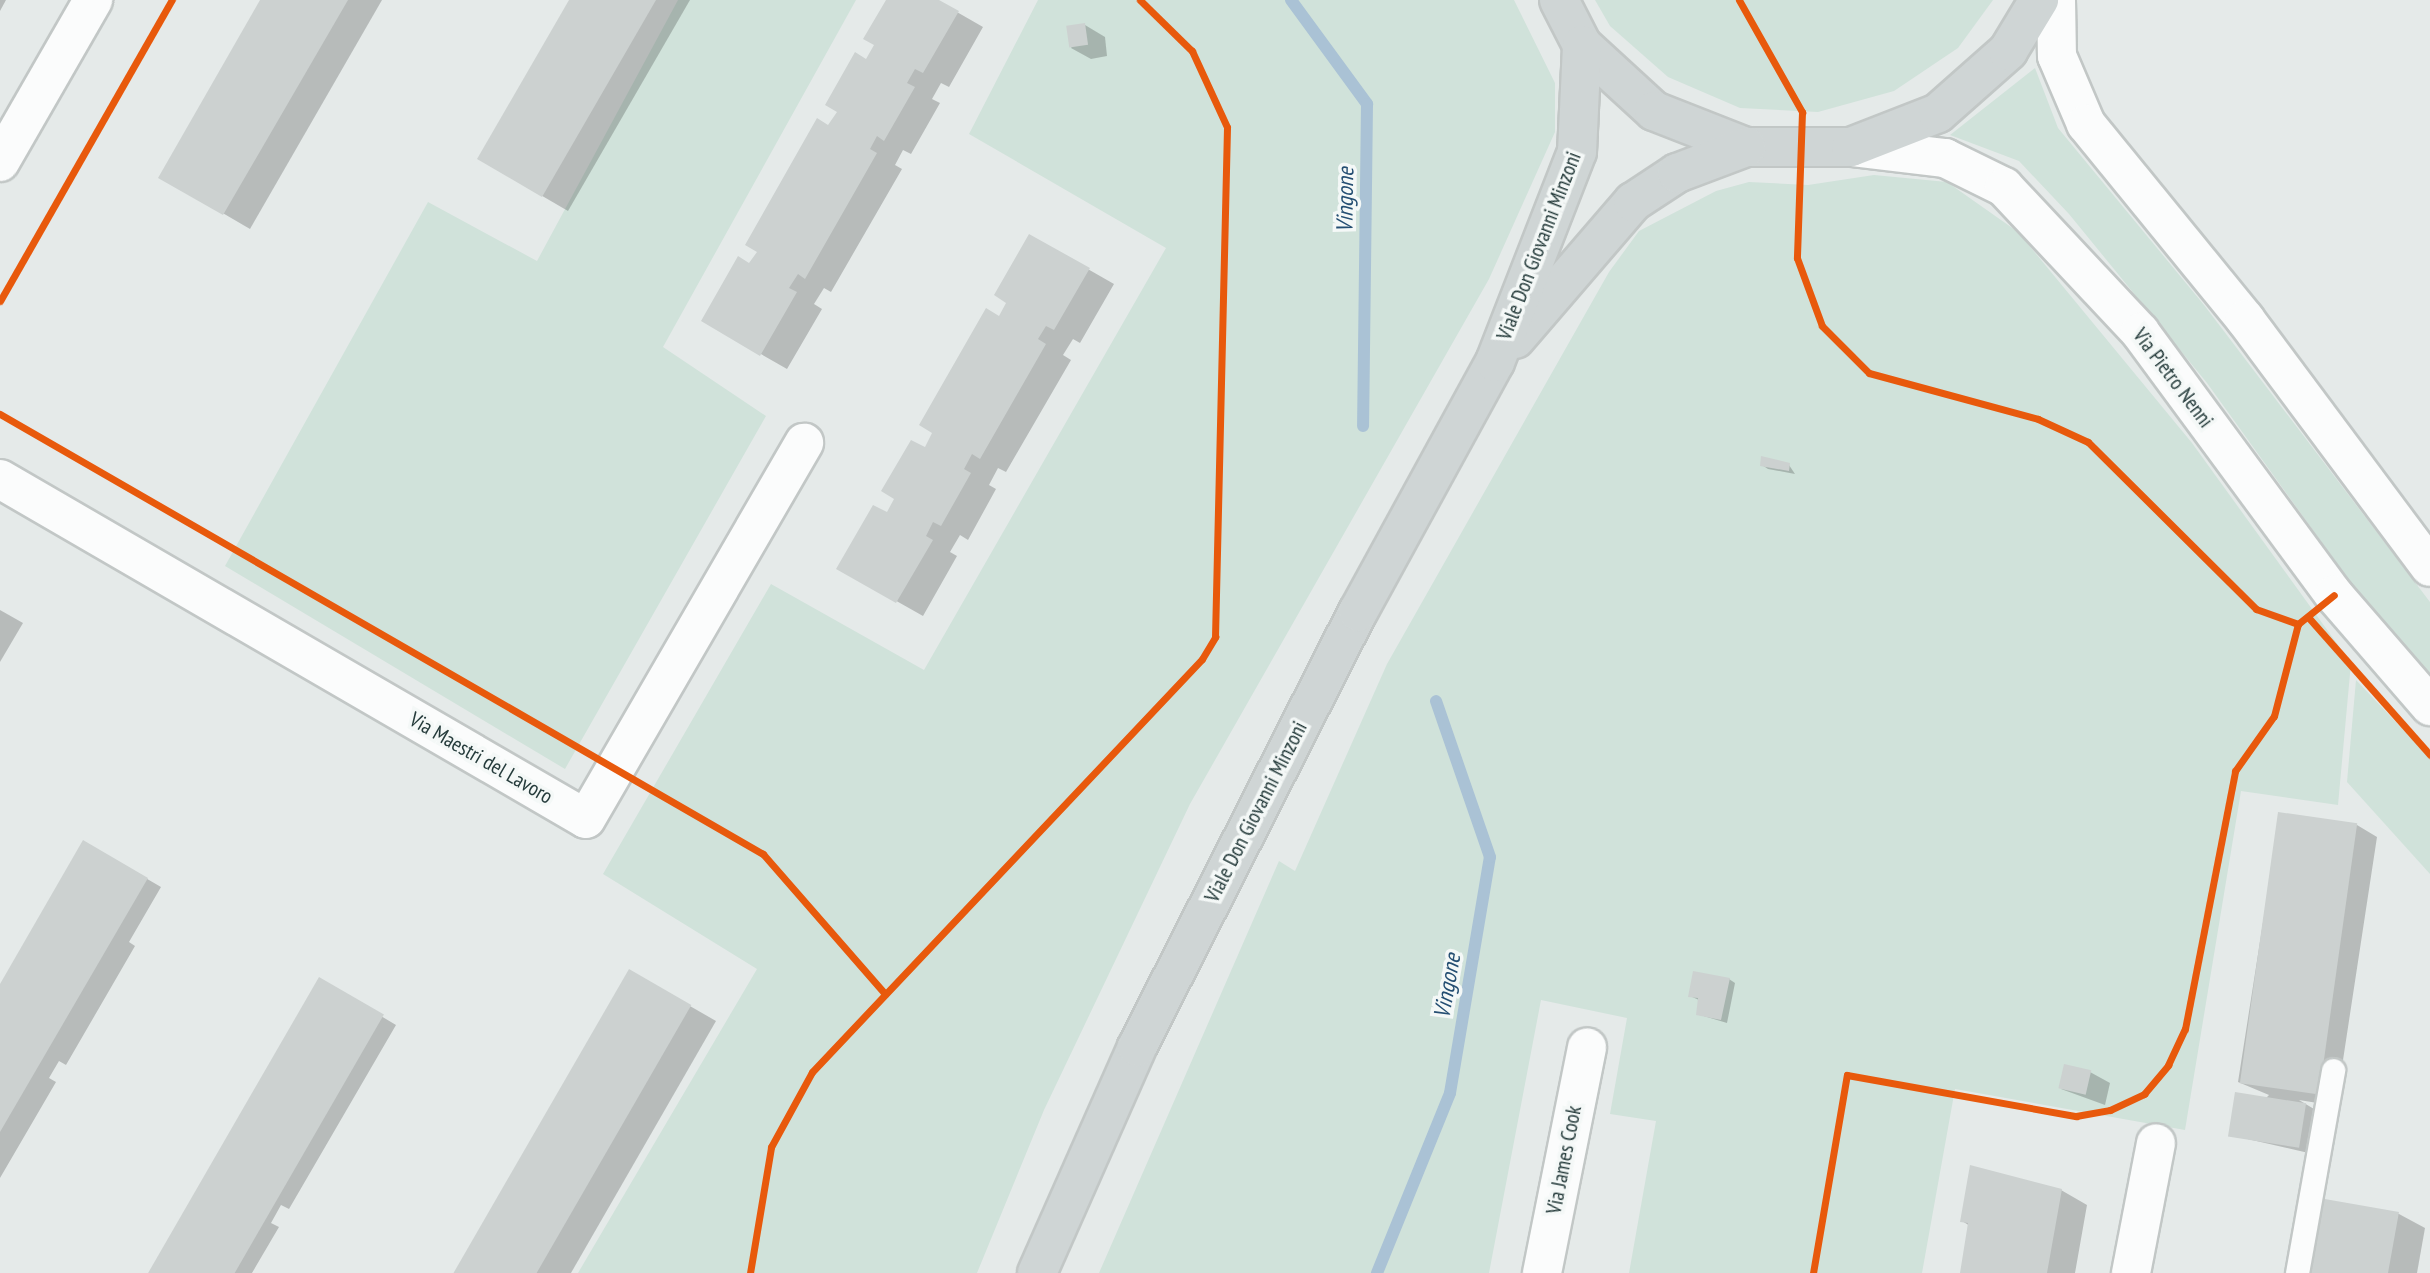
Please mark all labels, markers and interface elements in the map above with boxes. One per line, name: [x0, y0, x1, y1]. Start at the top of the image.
street label: Viale Don Giovanni Minzoni: [1491, 148, 1587, 344]
water label: Vingone: [1331, 167, 1359, 233]
street label: Via Pietro Nenni: [2127, 323, 2219, 433]
street label: Via Maestri del Lavoro: [405, 707, 557, 809]
street label: Viale Don Giovanni Minzoni: [1199, 717, 1313, 907]
water label: Vingone: [1428, 951, 1466, 1021]
street label: Via James Cook: [1541, 1104, 1587, 1216]

